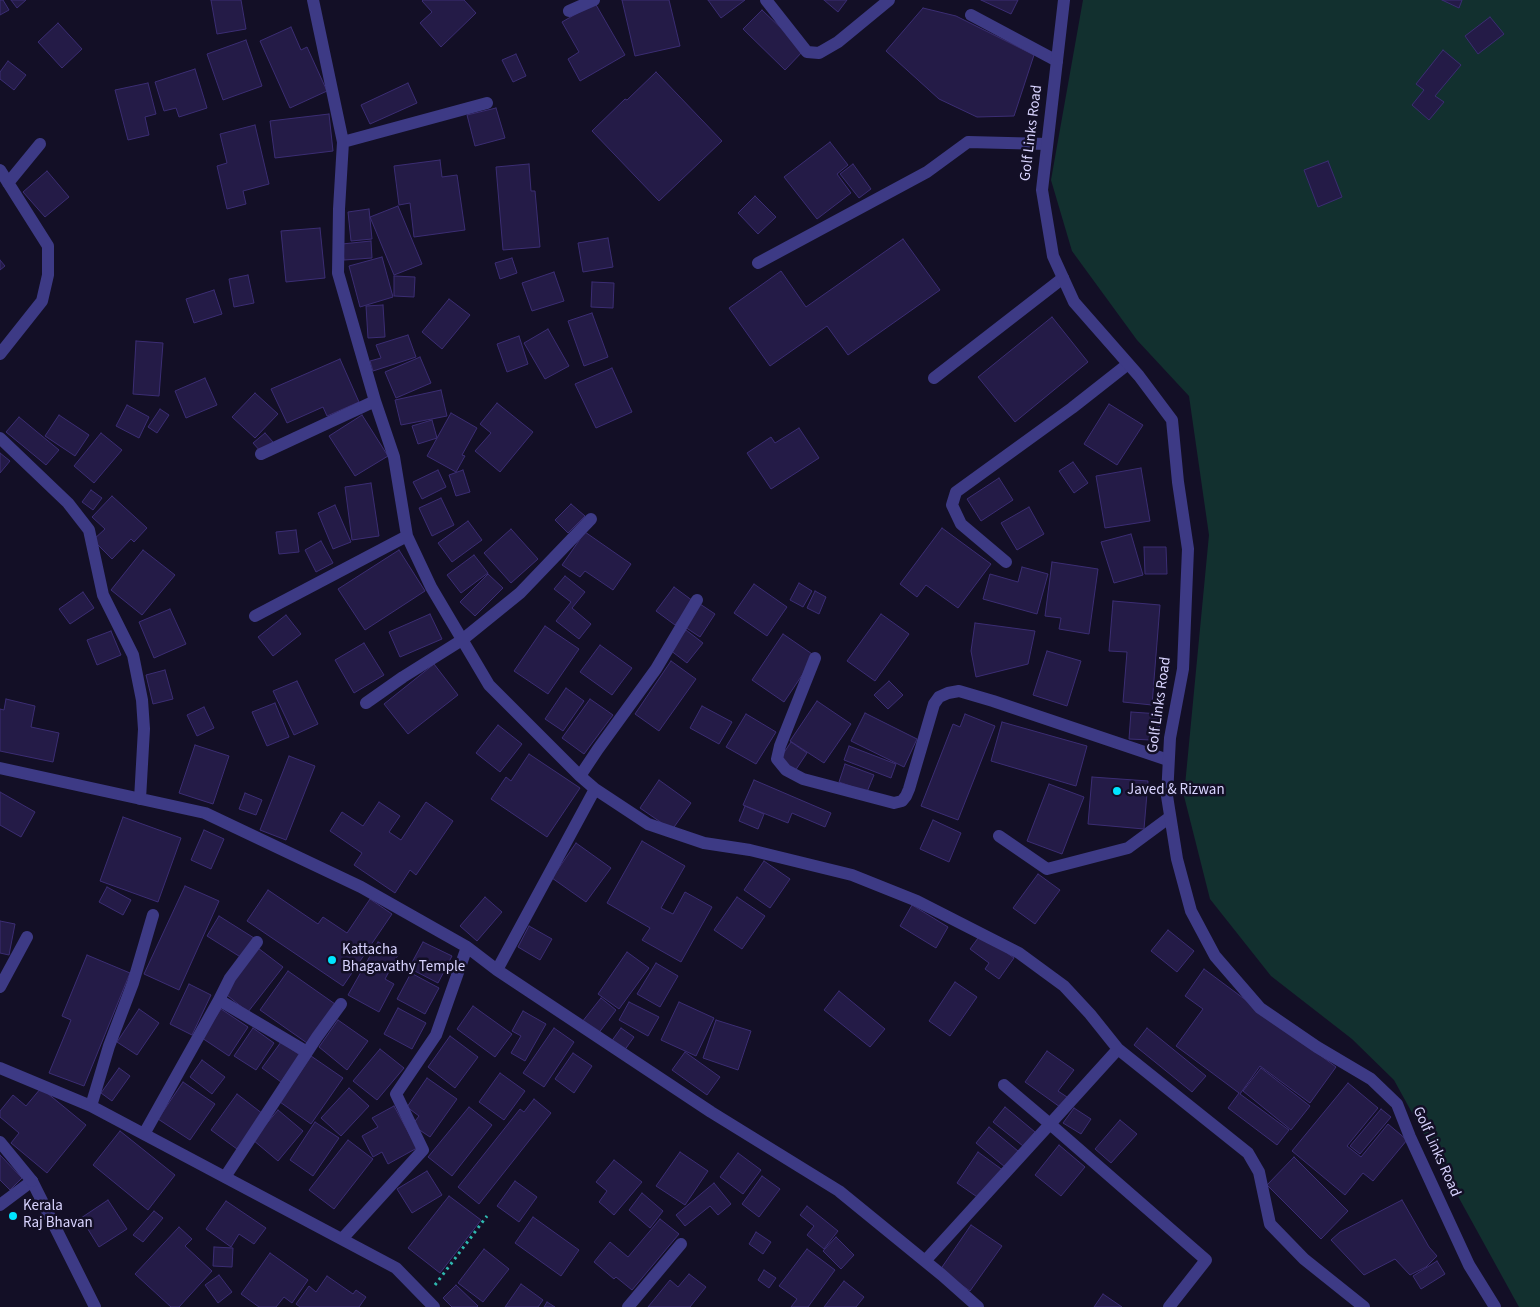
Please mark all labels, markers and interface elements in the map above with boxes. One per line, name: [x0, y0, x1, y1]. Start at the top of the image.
street label: Golf Links Road: [1017, 84, 1047, 182]
street label: Golf Links Road: [1144, 656, 1176, 754]
place label: Javed & Rizwan: [1127, 782, 1225, 800]
marker: Javed & Rizwan: [1111, 785, 1123, 797]
place label: Kattacha Bhagavathy Temple: [342, 942, 465, 977]
marker: Kattacha Bhagavathy Temple: [326, 954, 338, 966]
street label: Golf Links Road: [1408, 1104, 1464, 1200]
place label: Kerala Raj Bhavan: [23, 1198, 93, 1233]
marker: Kerala Raj Bhavan: [7, 1210, 19, 1222]

